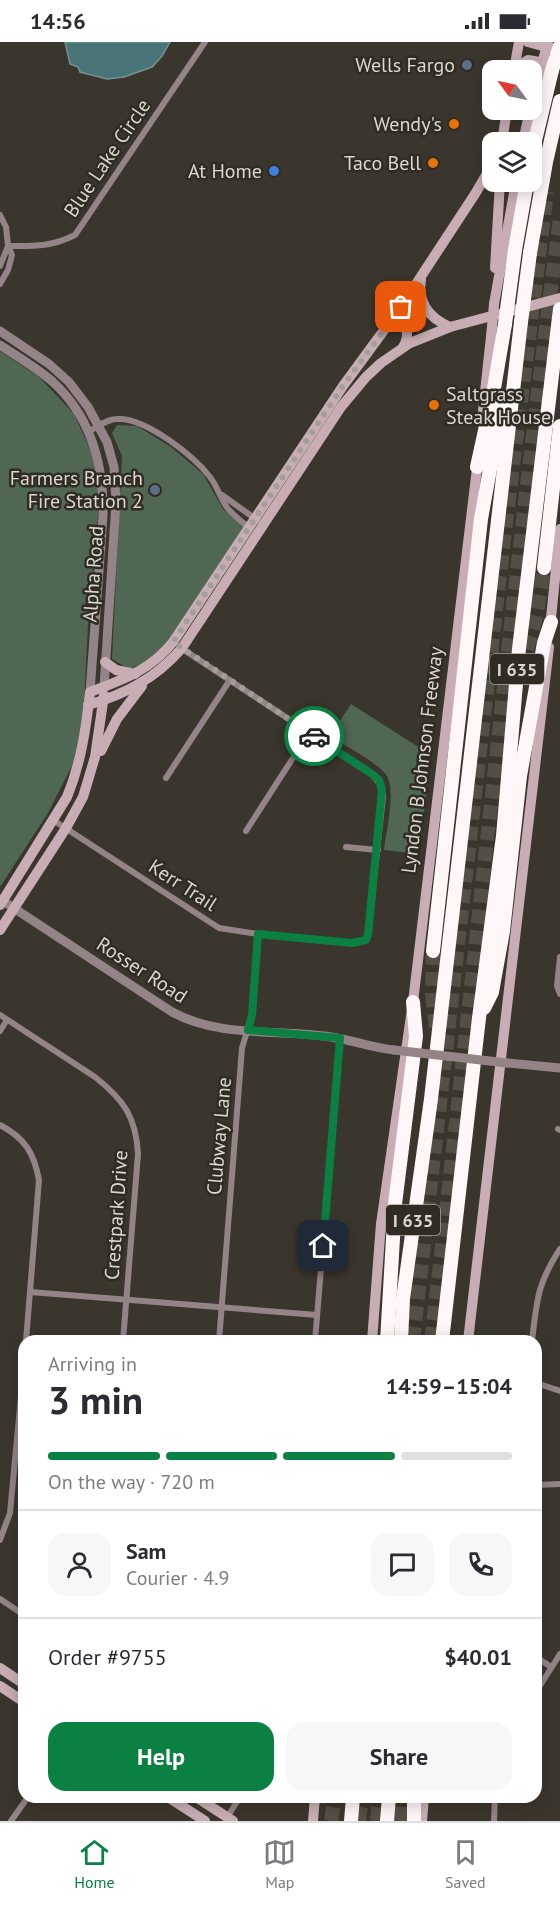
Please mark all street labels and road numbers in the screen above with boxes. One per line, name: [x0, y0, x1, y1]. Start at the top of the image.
street label: Blue Lake Circle: [58, 94, 156, 222]
street label: Alpha Road: [77, 525, 109, 623]
street label: Lyndon B Johnson Freeway: [395, 644, 449, 875]
road number: I 635: [490, 654, 544, 684]
street label: Kerr Trail: [144, 853, 222, 917]
street label: Rosser Road: [92, 931, 192, 1009]
street label: Clubway Lane: [201, 1076, 237, 1196]
street label: Crestpark Drive: [99, 1149, 133, 1281]
road number: I 635: [386, 1205, 440, 1235]

